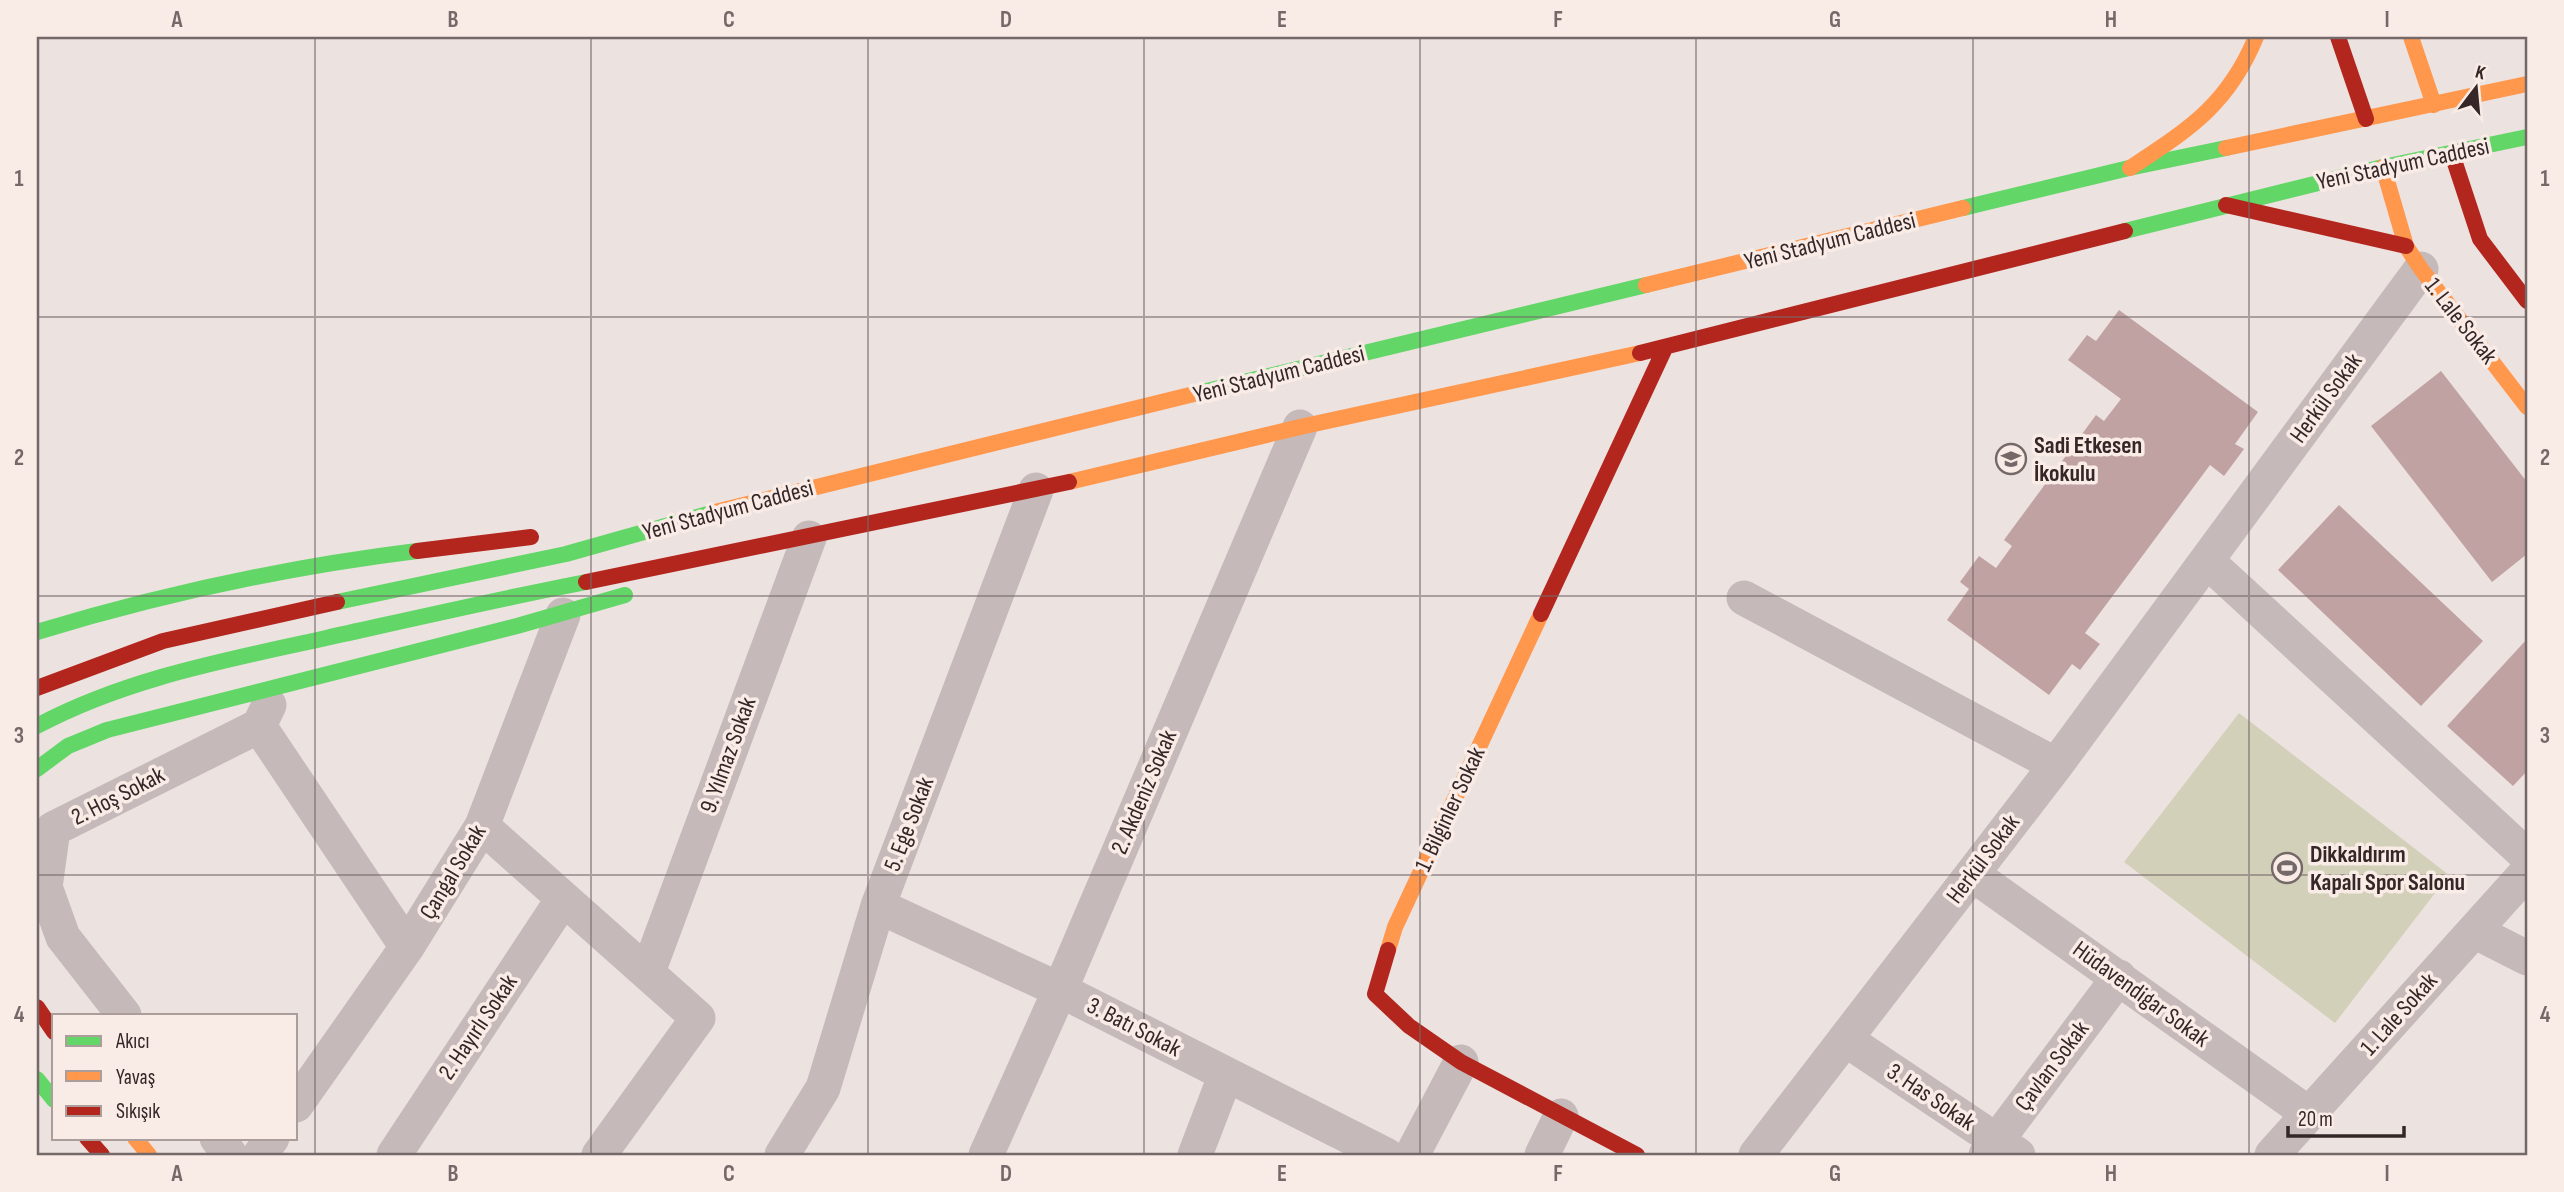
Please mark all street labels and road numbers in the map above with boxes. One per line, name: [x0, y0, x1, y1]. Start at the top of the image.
street label: Yeni Stadyum Caddesi: [2314, 132, 2492, 196]
street label: Yeni Stadyum Caddesi: [1741, 206, 1919, 276]
street label: 1. Lale Sokak: [2418, 272, 2504, 370]
street label: Yeni Stadyum Caddesi: [1190, 339, 1368, 409]
street label: Herkül Sokak: [2284, 347, 2368, 449]
street label: Yeni Stadyum Caddesi: [640, 473, 816, 547]
street label: 9. Yılmaz Sokak: [694, 693, 762, 817]
street label: 2. Akdeniz Sokak: [1105, 725, 1183, 859]
street label: 1. Bilginler Sokak: [1409, 742, 1491, 876]
street label: 2. Hoş Sokak: [67, 760, 169, 832]
street label: 5. Ege Sokak: [878, 773, 940, 875]
street label: Herkül Sokak: [1940, 809, 2026, 909]
street label: Çangal Sokak: [413, 819, 493, 925]
street label: Hüdavendigar Sokak: [2067, 935, 2215, 1053]
street label: 1. Lale Sokak: [2354, 967, 2444, 1061]
street label: 2. Hayırlı Sokak: [432, 969, 524, 1085]
street label: 3. Batı Sokak: [1082, 991, 1186, 1063]
street label: Çavlan Sokak: [2009, 1015, 2095, 1117]
street label: 3. Has Sokak: [1881, 1057, 1981, 1137]

